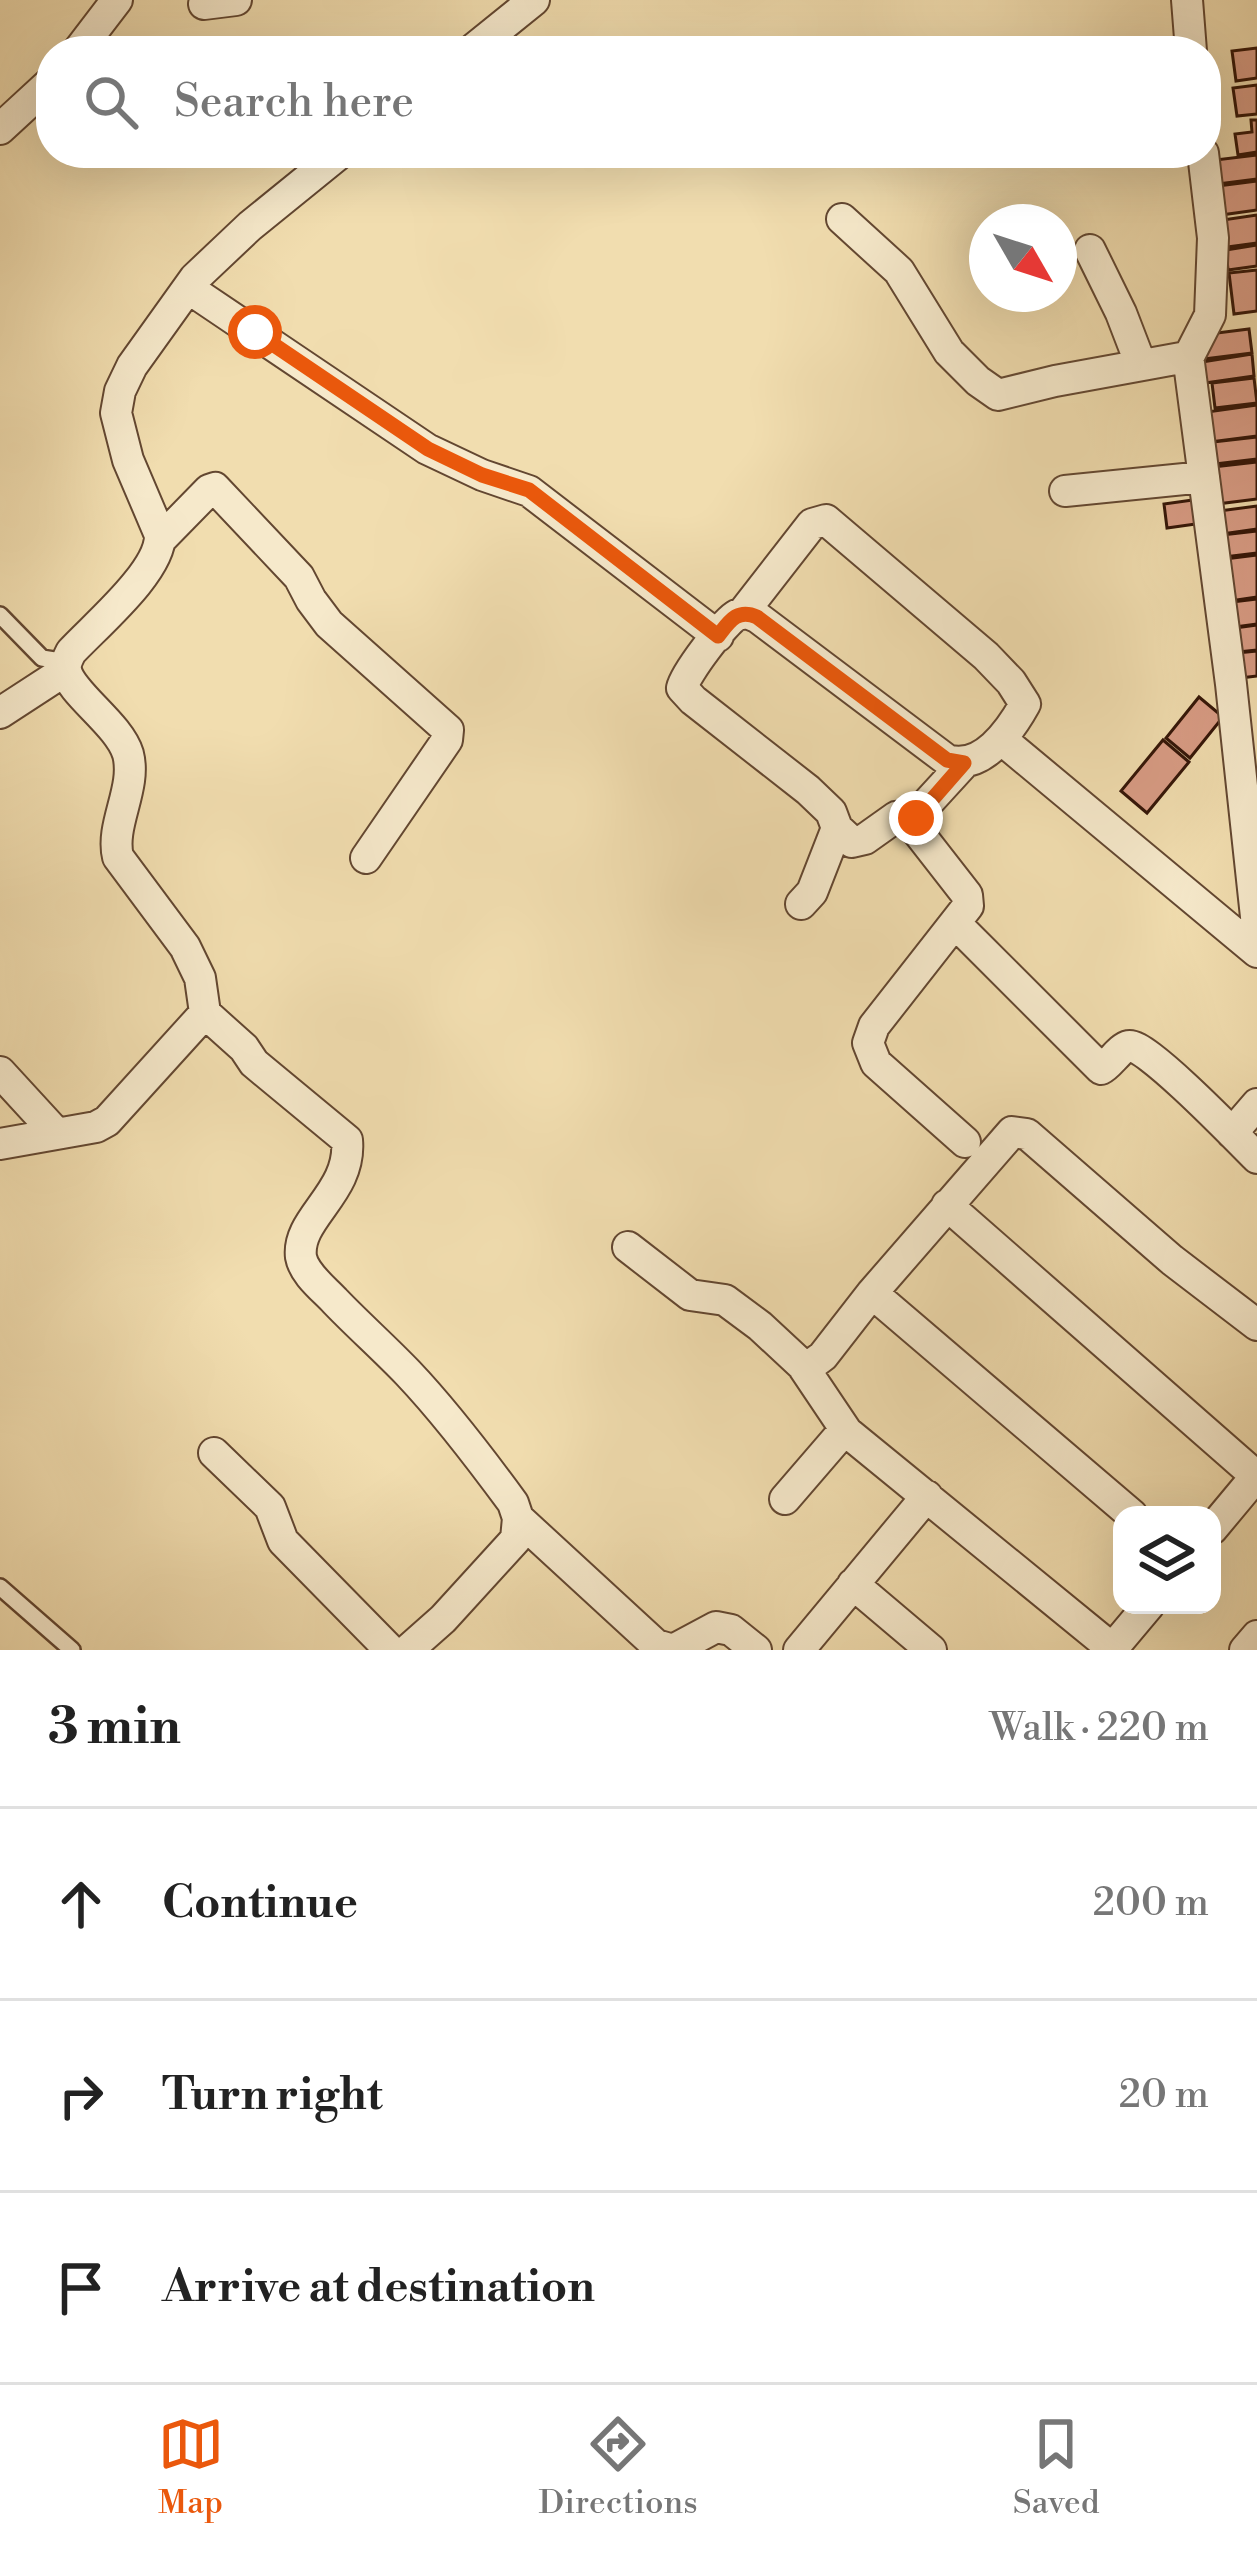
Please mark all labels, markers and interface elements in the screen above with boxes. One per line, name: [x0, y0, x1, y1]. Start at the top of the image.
search box: [36, 36, 1221, 168]
icon: search: [78, 69, 144, 135]
text: Search here: [174, 74, 414, 131]
north arrow: [969, 204, 1077, 312]
route start: [228, 305, 282, 359]
route end: [889, 791, 943, 845]
map controls: [1113, 1506, 1221, 1614]
button: layers: [1113, 1506, 1221, 1614]
text: 3 min: [48, 1696, 181, 1760]
text: Walk · 220 m: [989, 1704, 1209, 1753]
icon: ahead: [48, 1871, 114, 1937]
text: Continue: [162, 1875, 358, 1932]
text: 200 m: [1093, 1879, 1209, 1928]
icon: right: [48, 2063, 114, 2129]
text: Turn right: [162, 2067, 383, 2124]
text: 20 m: [1119, 2071, 1209, 2120]
icon: arrive: [48, 2255, 114, 2321]
text: Arrive at destination: [162, 2259, 595, 2316]
tab: Map: [158, 2411, 224, 2524]
tab: Directions: [539, 2411, 698, 2524]
tab: Saved: [1013, 2411, 1099, 2524]

